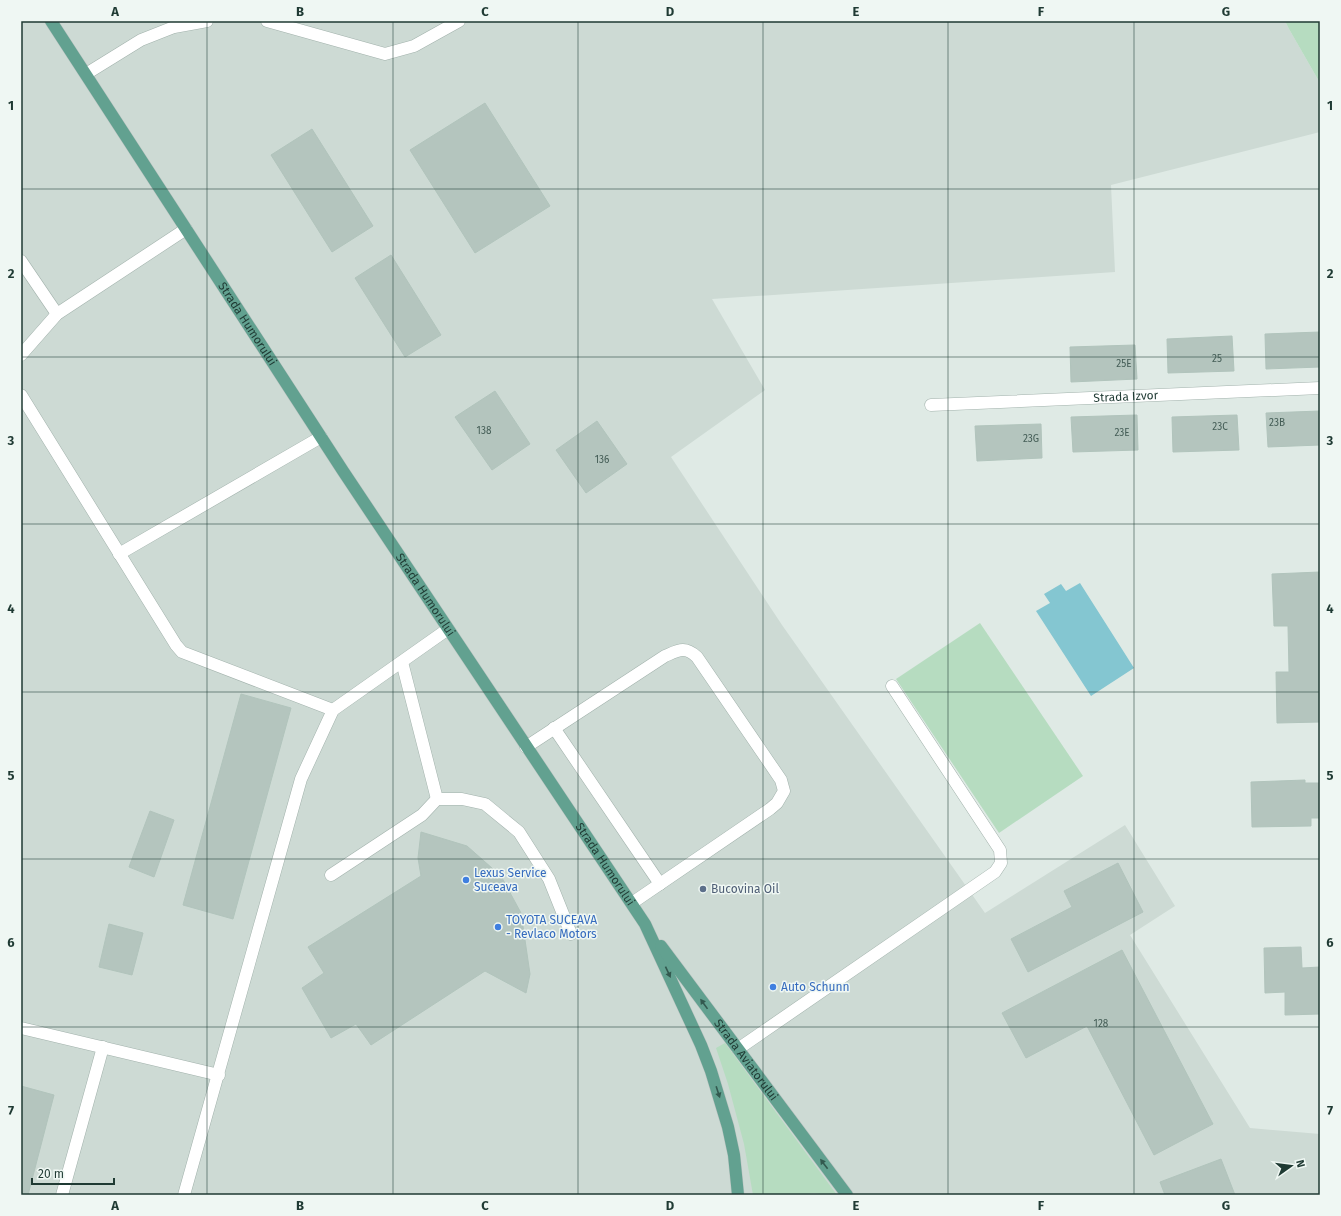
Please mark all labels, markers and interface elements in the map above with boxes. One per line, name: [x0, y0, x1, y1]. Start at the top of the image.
text: A: [110, 4, 119, 19]
text: B: [296, 4, 304, 19]
text: C: [481, 4, 489, 19]
text: D: [666, 4, 675, 19]
text: E: [853, 4, 860, 19]
text: F: [1038, 4, 1045, 19]
text: G: [1222, 4, 1230, 19]
text: 1: [8, 98, 14, 113]
text: 1: [1327, 98, 1333, 113]
text: 2: [8, 266, 15, 281]
text: 2: [1327, 266, 1334, 281]
street label: Strada Humorului: [215, 280, 280, 368]
house number: 25: [1212, 353, 1222, 365]
house number: 25E: [1116, 358, 1132, 370]
street label: Strada Izvor: [1093, 388, 1159, 405]
house number: 23B: [1269, 417, 1285, 429]
house number: 23C: [1212, 421, 1228, 433]
house number: 138: [477, 425, 492, 437]
house number: 23E: [1114, 427, 1130, 439]
text: 3: [7, 433, 15, 448]
house number: 23G: [1023, 433, 1039, 445]
text: 3: [1326, 433, 1334, 448]
house number: 136: [595, 454, 609, 466]
street label: Strada Humorului: [393, 551, 458, 639]
text: 4: [7, 601, 15, 616]
text: 4: [1326, 601, 1334, 616]
text: 5: [8, 768, 15, 783]
text: 5: [1327, 768, 1334, 783]
street label: Strada Humorului: [573, 820, 638, 908]
place label: Lexus Service Suceava: [474, 866, 547, 894]
marker: Lexus Service Suceava: [461, 875, 471, 885]
place label: Bucovina Oil: [711, 882, 779, 896]
marker: Bucovina Oil: [698, 884, 708, 894]
place label: TOYOTA SUCEAVA - Revlaco Motors: [506, 913, 597, 941]
marker: TOYOTA SUCEAVA - Revlaco Motors: [493, 922, 503, 932]
text: 6: [7, 935, 15, 950]
text: 6: [1326, 935, 1334, 950]
one-way arrow: [665, 966, 671, 978]
place label: Auto Schunn: [781, 980, 850, 994]
marker: Auto Schunn: [768, 982, 778, 992]
one-way arrow: [700, 998, 708, 1009]
street label: Strada Aviatorului: [711, 1016, 781, 1103]
house number: 128: [1094, 1018, 1109, 1030]
one-way arrow: [715, 1086, 721, 1098]
text: 7: [8, 1103, 14, 1118]
text: 7: [1327, 1103, 1333, 1118]
north arrow: [1271, 1146, 1311, 1186]
one-way arrow: [820, 1158, 828, 1169]
text: N: [1293, 1159, 1307, 1169]
scale bar: [32, 1160, 114, 1186]
text: 20 m: [38, 1167, 64, 1181]
text: A: [110, 1198, 119, 1213]
text: B: [296, 1198, 304, 1213]
text: C: [481, 1198, 489, 1213]
text: D: [666, 1198, 675, 1213]
text: E: [853, 1198, 860, 1213]
text: F: [1038, 1198, 1045, 1213]
text: G: [1222, 1198, 1230, 1213]

